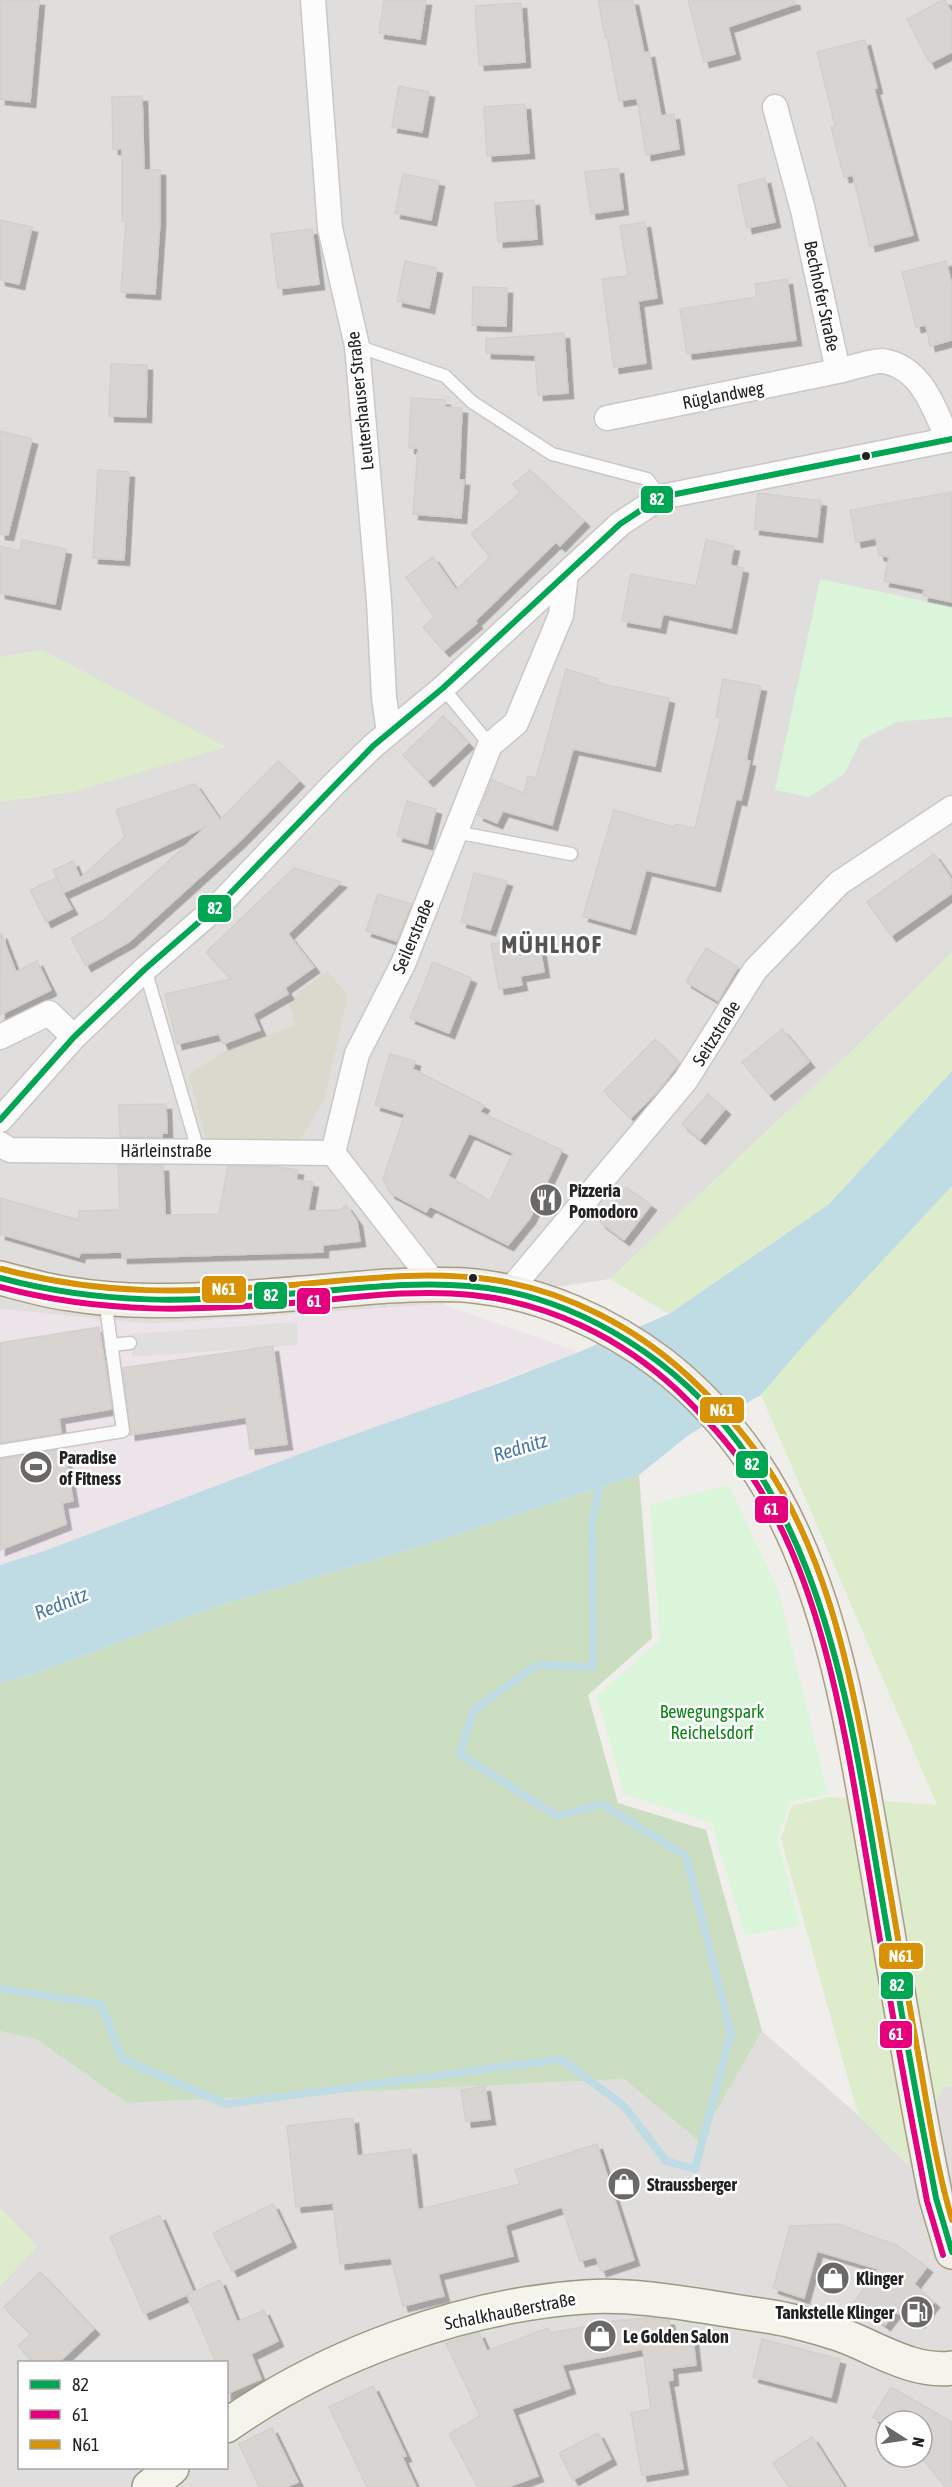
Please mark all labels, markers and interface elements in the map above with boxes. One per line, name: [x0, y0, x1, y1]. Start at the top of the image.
street label: Bechhofer Straße: [800, 239, 844, 353]
street label: Leutershauser Straße: [342, 331, 378, 471]
street label: Rüglandweg: [681, 377, 766, 413]
unlabelled marker: [860, 450, 872, 462]
line badge: 82: [640, 485, 674, 514]
text: 82: [649, 490, 665, 508]
line badge: 82: [197, 894, 232, 923]
street label: Seilerstraße: [388, 895, 438, 977]
text: 82: [207, 899, 223, 917]
district label: MÜHLHOF: [501, 931, 603, 958]
street label: Seitzstraße: [688, 996, 744, 1070]
street label: Härleinstraße: [120, 1140, 212, 1161]
place label: Pizzeria Pomodoro: [569, 1180, 638, 1222]
restaurant icon: Pizzeria Pomodoro: [528, 1182, 564, 1218]
unlabelled marker: [467, 1272, 479, 1284]
line badge: N61: [201, 1275, 247, 1304]
text: N61: [212, 1280, 237, 1298]
line badge: 82: [253, 1281, 288, 1310]
text: 82: [263, 1286, 279, 1304]
line badge: 61: [296, 1287, 331, 1315]
text: 61: [306, 1292, 322, 1310]
line badge: N61: [699, 1396, 745, 1424]
text: N61: [710, 1401, 735, 1419]
water label: Rednitz: [490, 1428, 551, 1466]
place label: Paradise of Fitness: [59, 1447, 122, 1489]
sports icon: Paradise of Fitness: [18, 1449, 54, 1485]
line badge: 82: [735, 1450, 769, 1479]
text: 82: [744, 1455, 760, 1473]
line badge: 61: [754, 1495, 789, 1524]
text: 61: [763, 1500, 779, 1518]
water label: Rednitz: [31, 1582, 92, 1624]
park label: Bewegungspark Reichelsdorf: [660, 1701, 764, 1743]
line badge: N61: [878, 1942, 924, 1970]
text: N61: [889, 1947, 914, 1965]
line badge: 82: [880, 1971, 914, 2000]
text: 82: [889, 1976, 905, 1994]
line badge: 61: [879, 2020, 913, 2049]
text: 61: [888, 2025, 904, 2043]
shop icon: Straussberger: [606, 2166, 642, 2202]
place label: Straussberger: [647, 2174, 737, 2195]
shop icon: Klinger: [815, 2260, 851, 2296]
place label: Klinger: [856, 2268, 904, 2289]
street label: Schalkhaußerstraße: [443, 2288, 577, 2334]
fuel station icon: Tankstelle Klinger: [899, 2294, 935, 2330]
place label: Tankstelle Klinger: [775, 2302, 895, 2323]
shop icon: Le Golden Salon: [582, 2318, 618, 2354]
place label: Le Golden Salon: [623, 2326, 729, 2347]
legend: [18, 2361, 228, 2469]
text: 82: [72, 2374, 89, 2395]
text: 61: [72, 2404, 89, 2425]
north arrow: [874, 2409, 934, 2469]
text: N61: [72, 2434, 100, 2455]
text: N: [909, 2436, 928, 2449]

